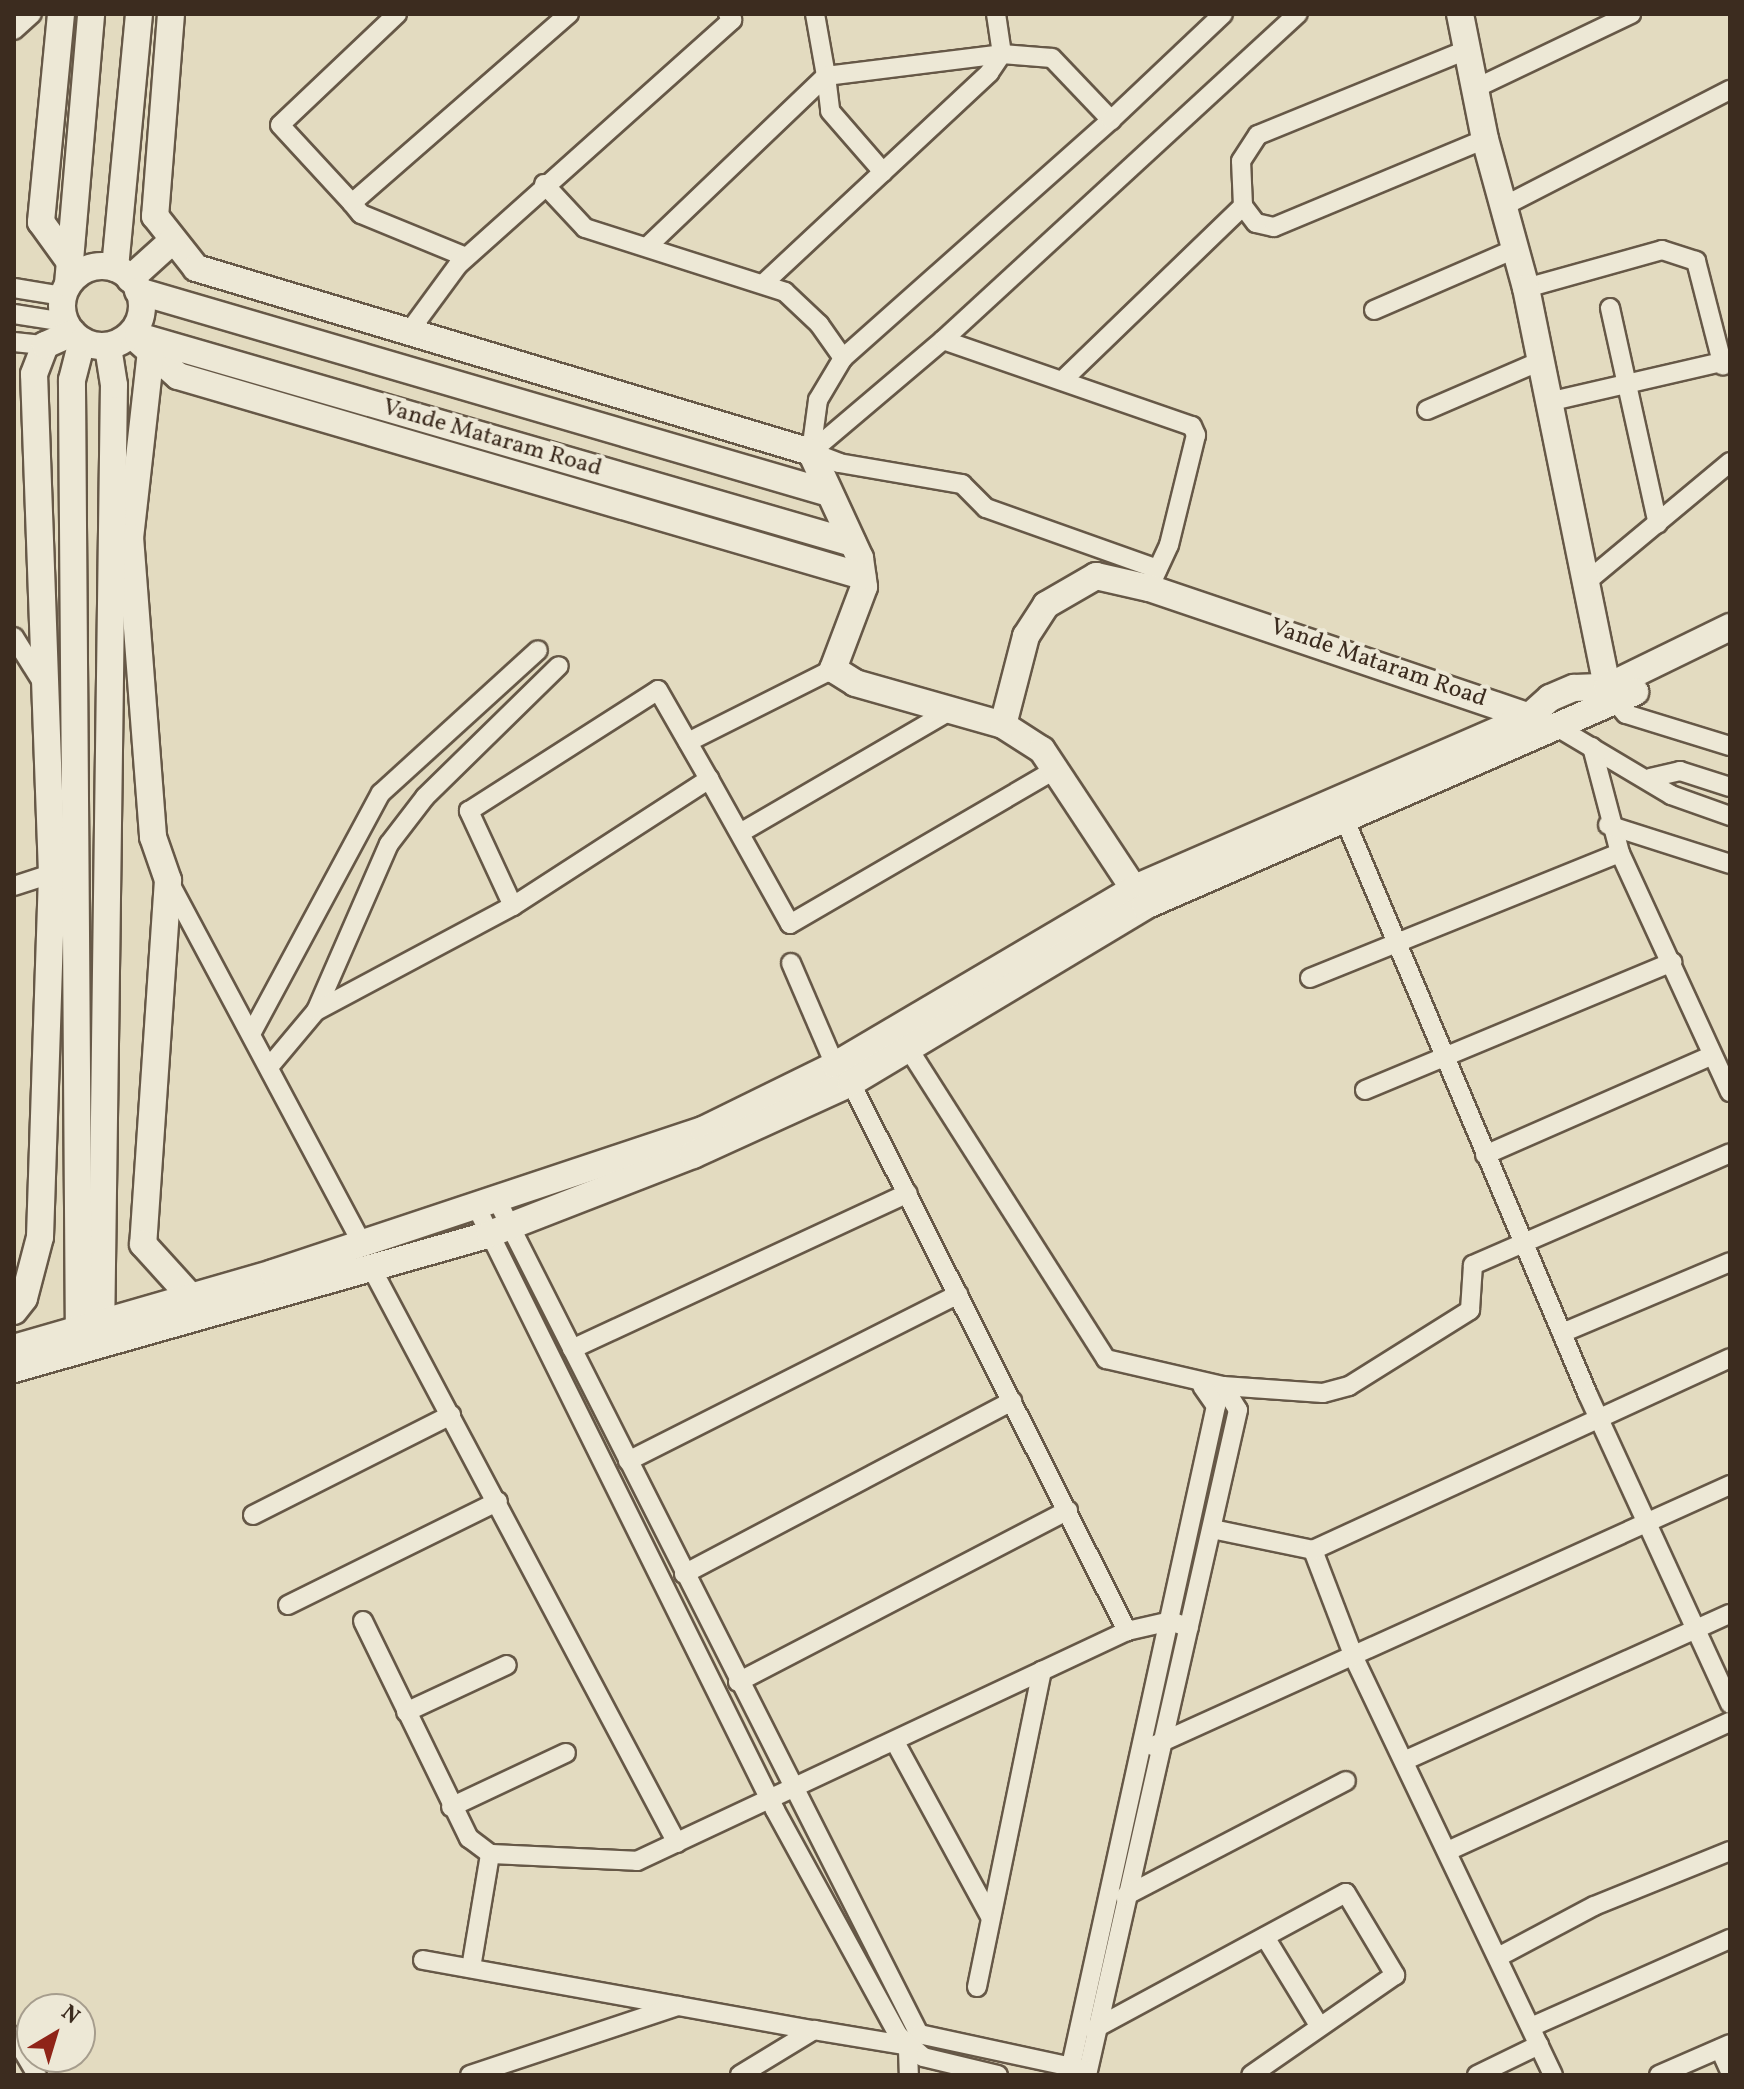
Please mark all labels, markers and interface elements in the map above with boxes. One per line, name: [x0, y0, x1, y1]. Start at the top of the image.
street label: Vande Mataram Road: [379, 394, 605, 484]
street label: Vande Mataram Road: [1266, 613, 1490, 715]
north arrow: [16, 1993, 96, 2073]
text: N: [54, 1998, 86, 2032]

